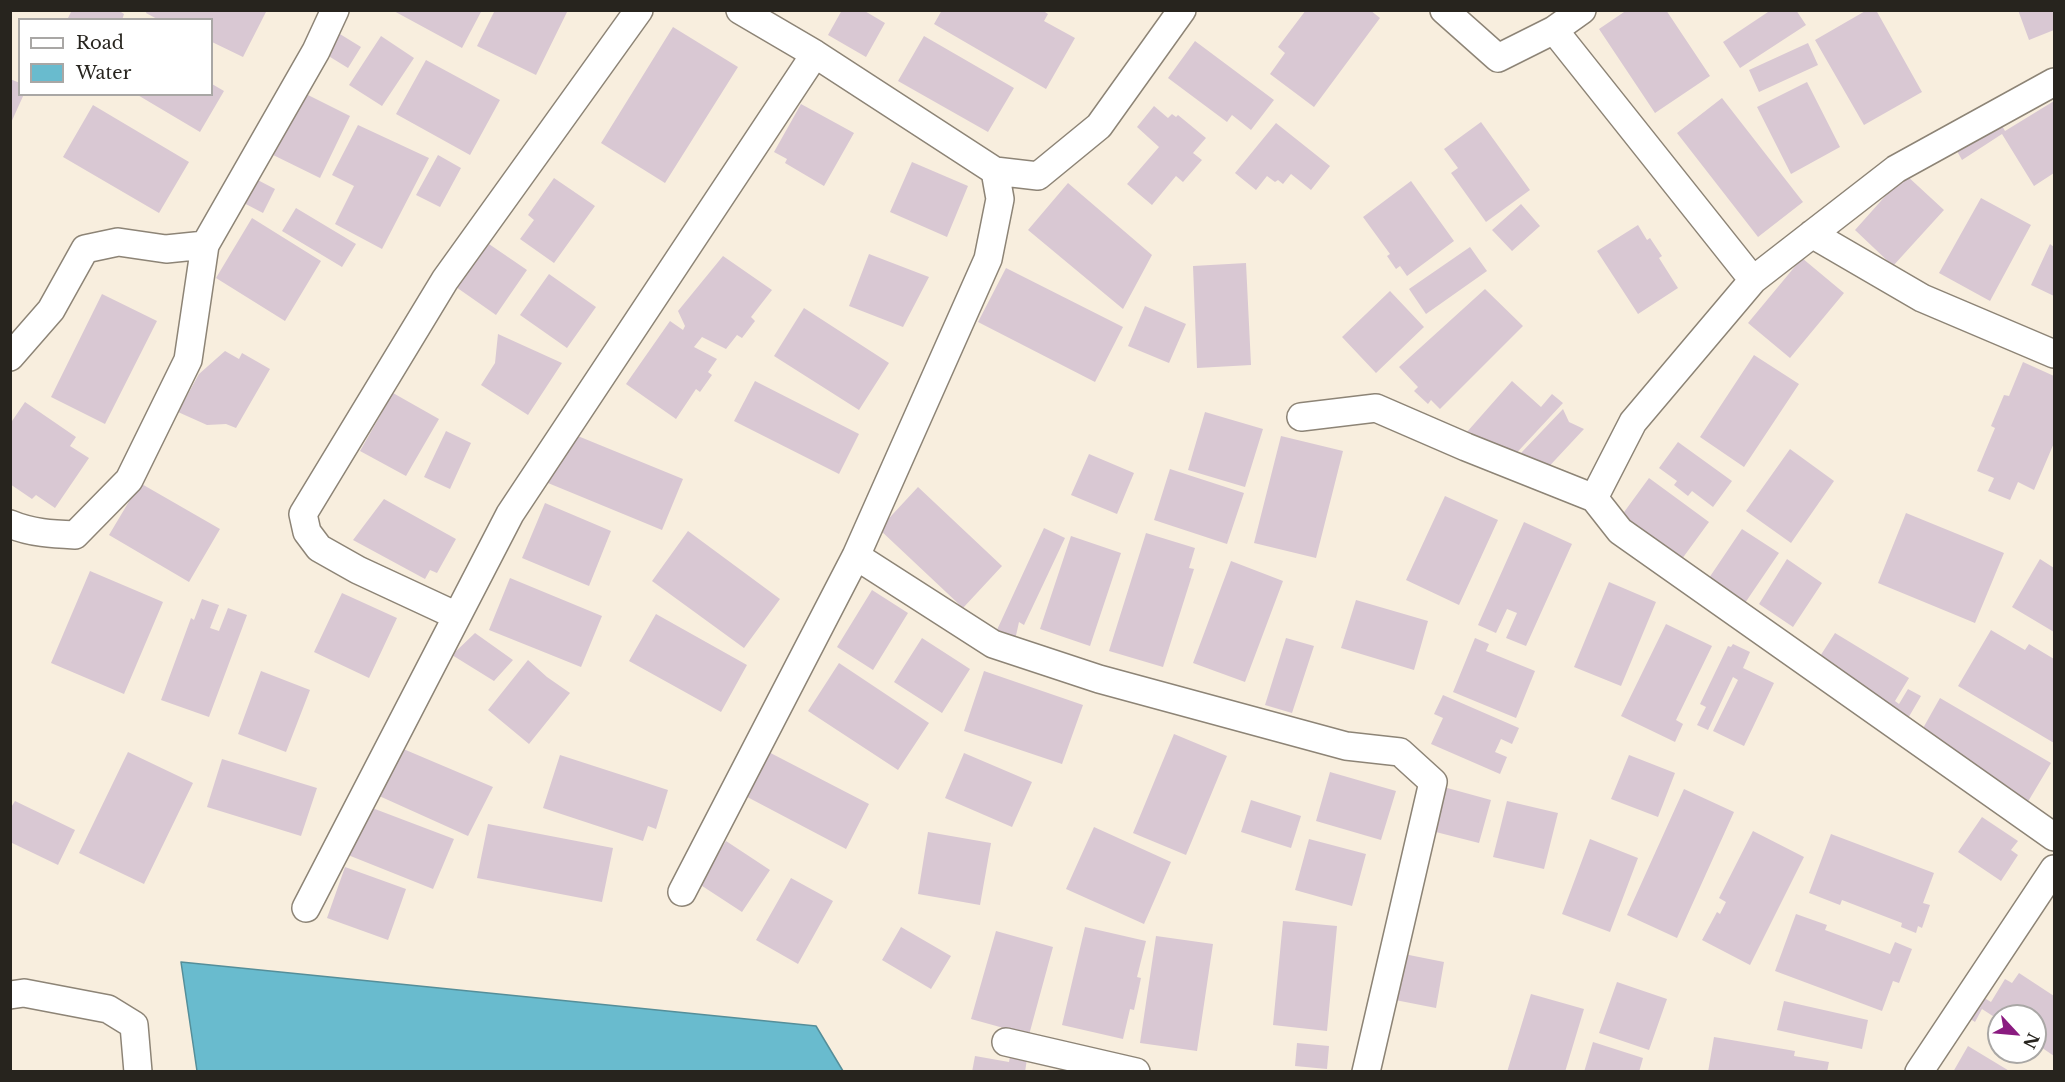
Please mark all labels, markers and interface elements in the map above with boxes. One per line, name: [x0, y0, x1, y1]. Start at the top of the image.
legend: [18, 18, 213, 96]
text: Road: [76, 32, 124, 54]
text: Water: [76, 62, 131, 84]
north arrow: [1987, 1004, 2047, 1064]
text: N: [2019, 1030, 2044, 1052]

